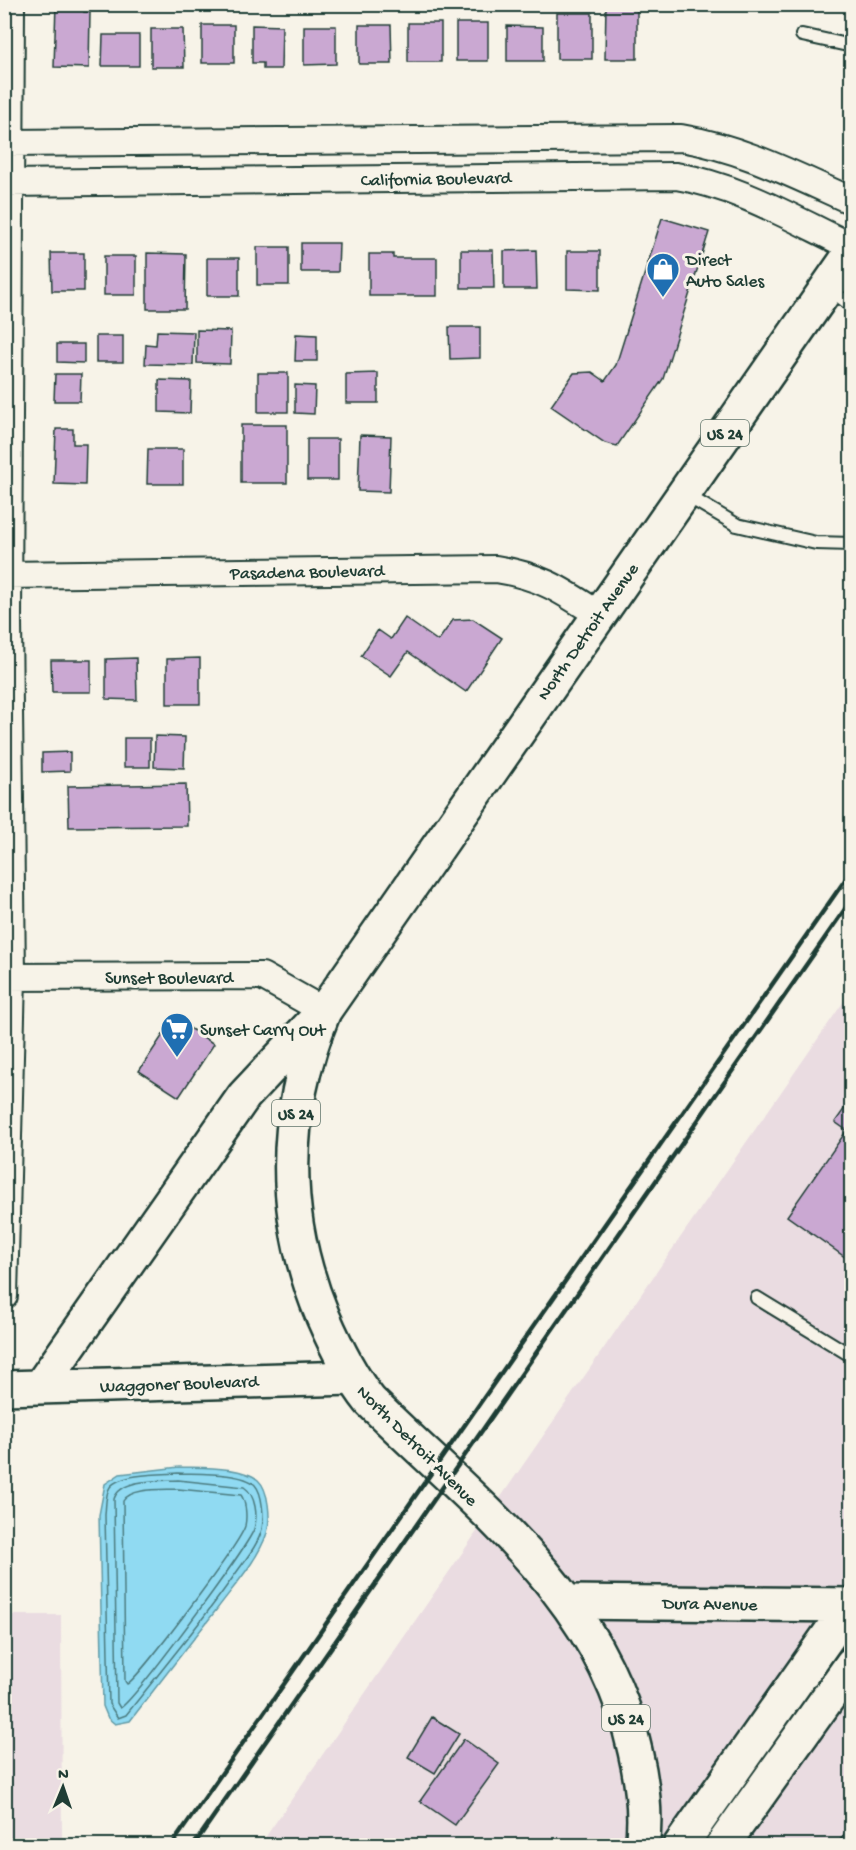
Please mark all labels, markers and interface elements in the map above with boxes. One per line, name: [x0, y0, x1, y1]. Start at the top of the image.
street label: California Boulevard: [361, 169, 513, 192]
shop icon: Direct Auto Sales: [645, 251, 681, 298]
place label: Direct Auto Sales: [685, 251, 766, 293]
road number: US 24: [701, 420, 749, 446]
street label: North Detroit Avenue: [534, 559, 645, 705]
street label: Pasadena Boulevard: [229, 562, 386, 585]
street label: Sunset Boulevard: [105, 969, 234, 990]
supermarket icon: Sunset Carry Out: [159, 1011, 195, 1058]
place label: Sunset Carry Out: [200, 1021, 327, 1042]
road number: US 24: [272, 1100, 320, 1126]
street label: Waggoner Boulevard: [99, 1372, 260, 1399]
street label: North Detroit Avenue: [351, 1382, 482, 1512]
street label: Dura Avenue: [661, 1594, 758, 1617]
road number: US 24: [602, 1705, 650, 1731]
north arrow: [33, 1757, 93, 1817]
text: N: [58, 1766, 70, 1785]

